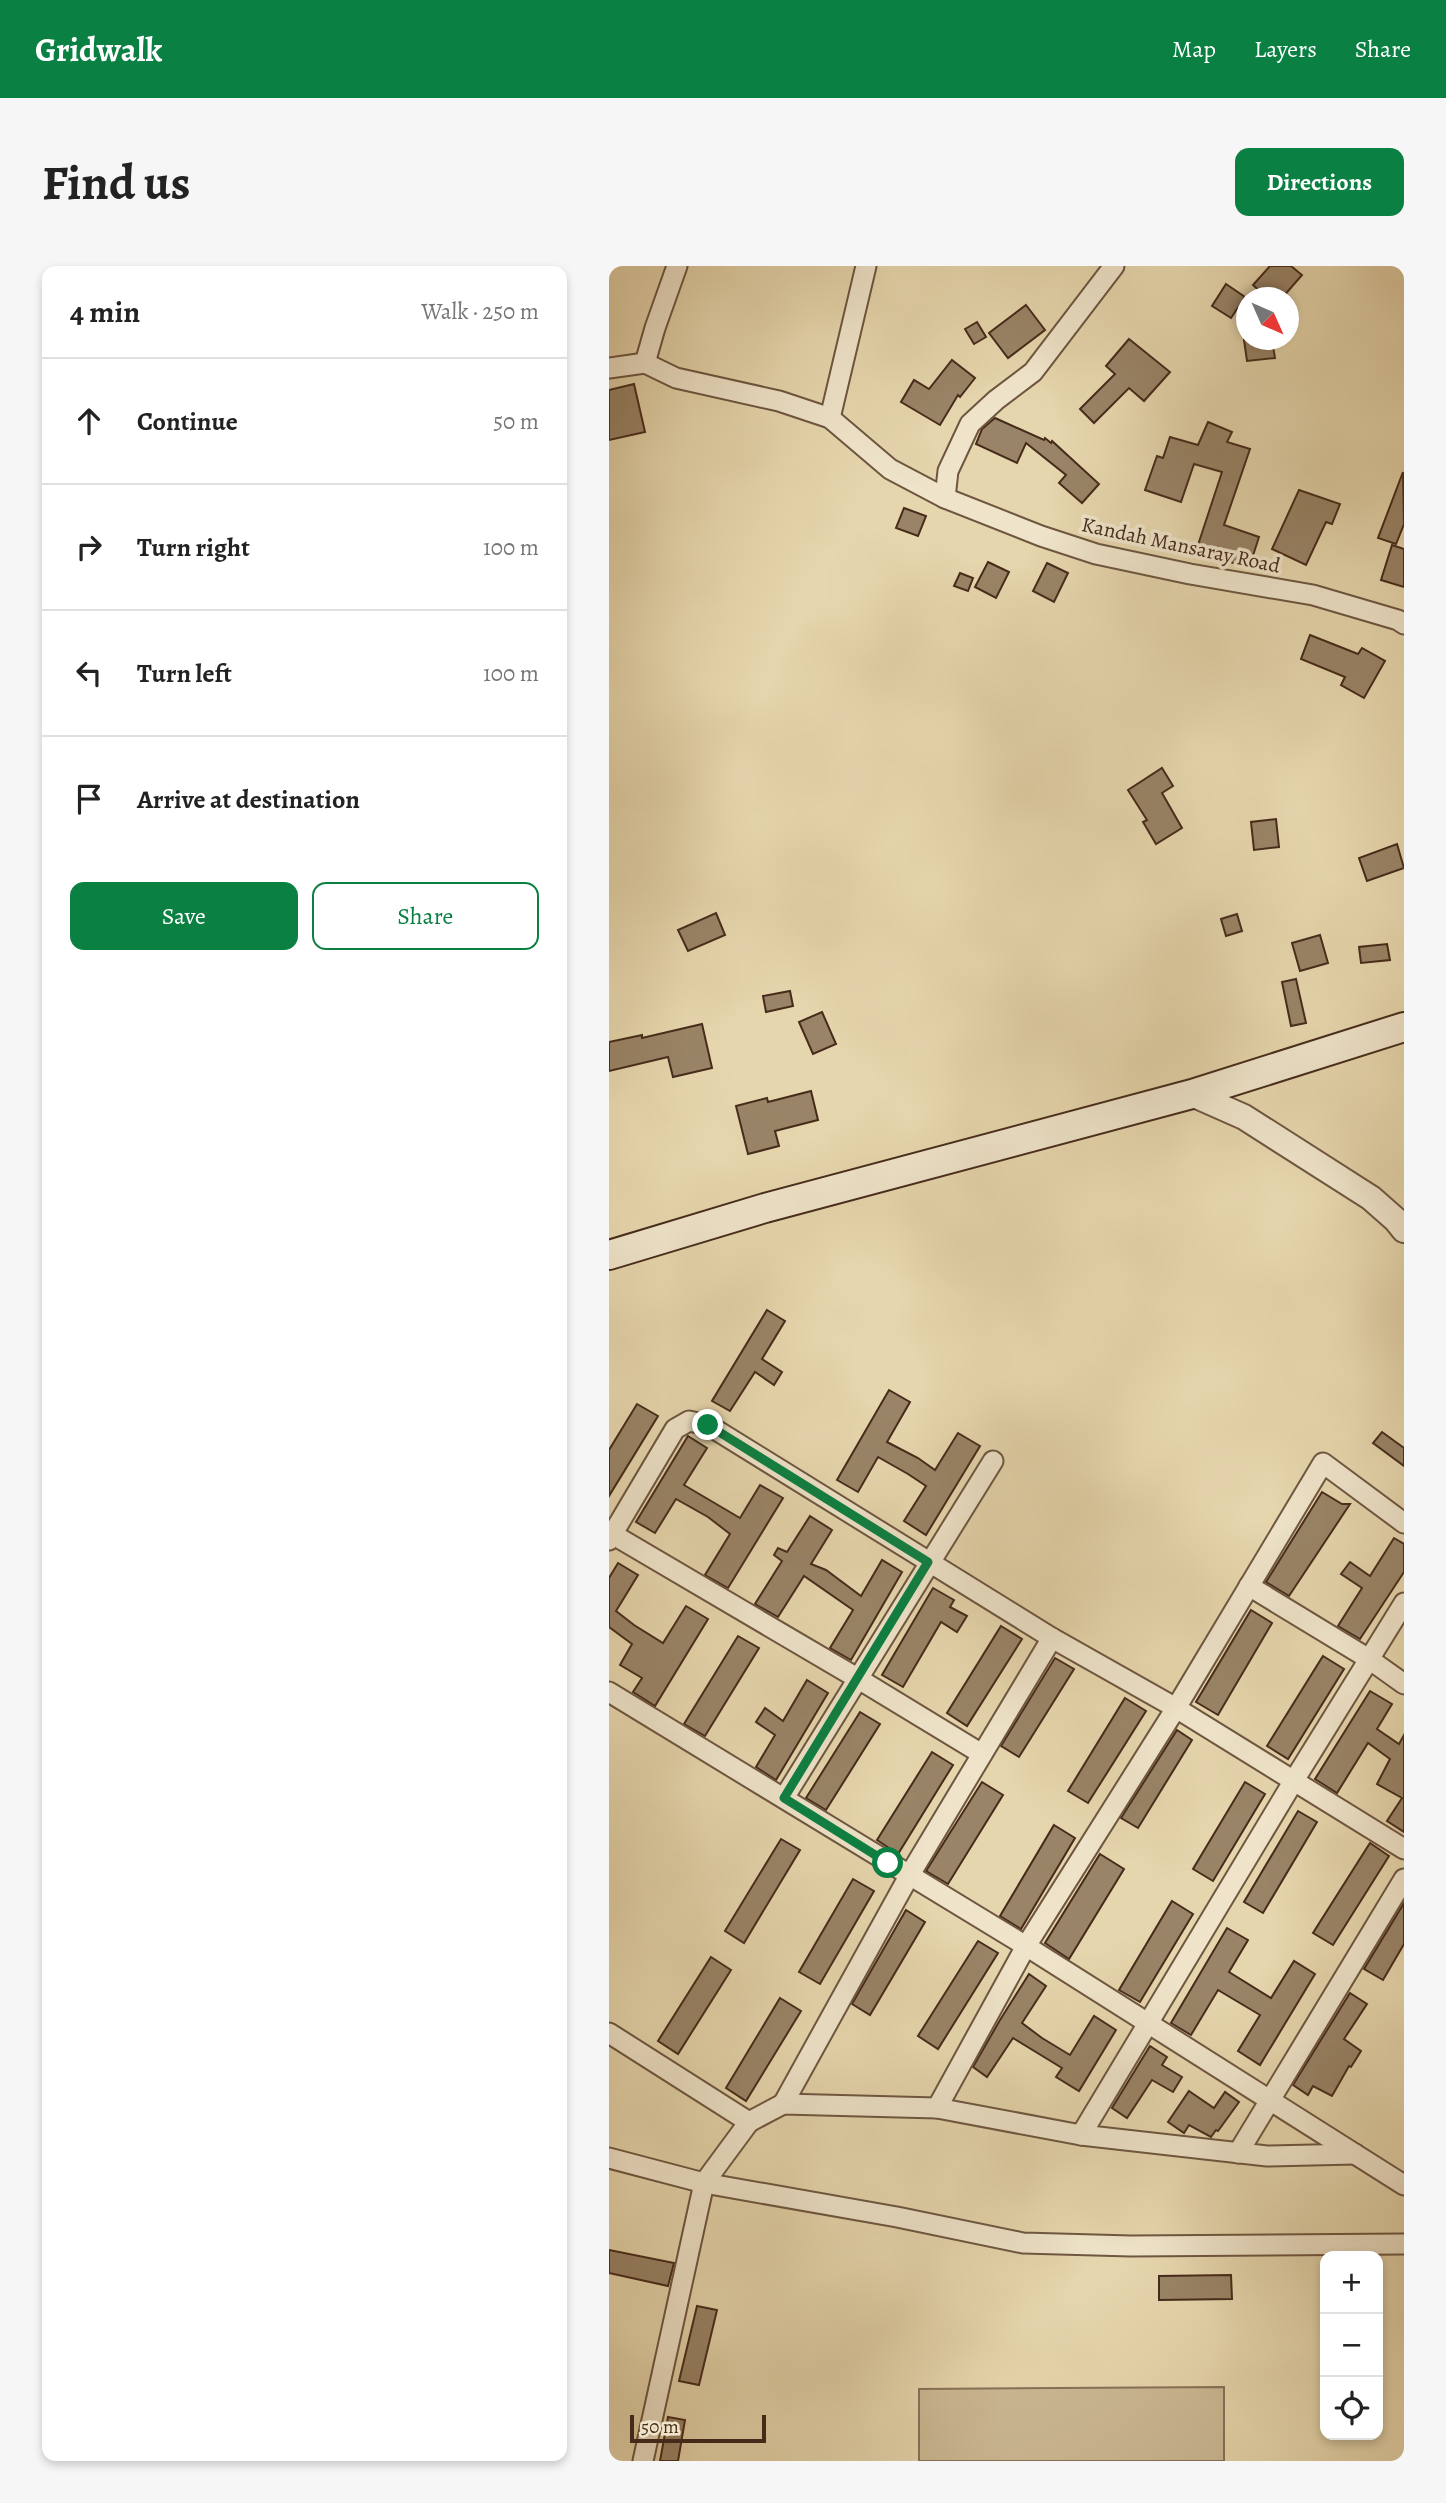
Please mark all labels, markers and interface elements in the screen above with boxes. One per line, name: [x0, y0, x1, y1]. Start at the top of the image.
text: Gridwalk: [35, 27, 162, 72]
text: Map: [1172, 33, 1216, 65]
text: Layers: [1254, 33, 1317, 65]
text: Share: [1355, 33, 1411, 65]
button: Directions: [1235, 148, 1404, 216]
text: Find us: [42, 149, 190, 216]
north arrow: [1236, 287, 1299, 350]
text: 4 min: [70, 292, 140, 332]
text: Walk · 250 m: [421, 296, 539, 327]
icon: ahead: [70, 402, 108, 440]
text: Continue: [137, 404, 238, 439]
text: 50 m: [493, 406, 539, 437]
street label: Kandah Mansaray Road: [1079, 510, 1284, 580]
icon: right: [70, 528, 108, 566]
text: Turn right: [137, 530, 250, 565]
text: 100 m: [483, 532, 539, 563]
icon: left: [70, 654, 108, 692]
text: Turn left: [137, 656, 232, 691]
text: 100 m: [483, 658, 539, 689]
icon: arrive: [70, 780, 108, 818]
text: Arrive at destination: [137, 782, 360, 817]
button: Save: [70, 882, 298, 950]
button: Share: [312, 882, 539, 950]
route end: [692, 1409, 723, 1440]
route start: [872, 1847, 903, 1878]
map controls: [1320, 2251, 1383, 2440]
button: +: [1320, 2251, 1383, 2314]
button: −: [1320, 2314, 1383, 2377]
button: locate: [1320, 2377, 1383, 2440]
scale bar: [630, 2412, 767, 2444]
text: 50 m: [641, 2414, 679, 2440]

